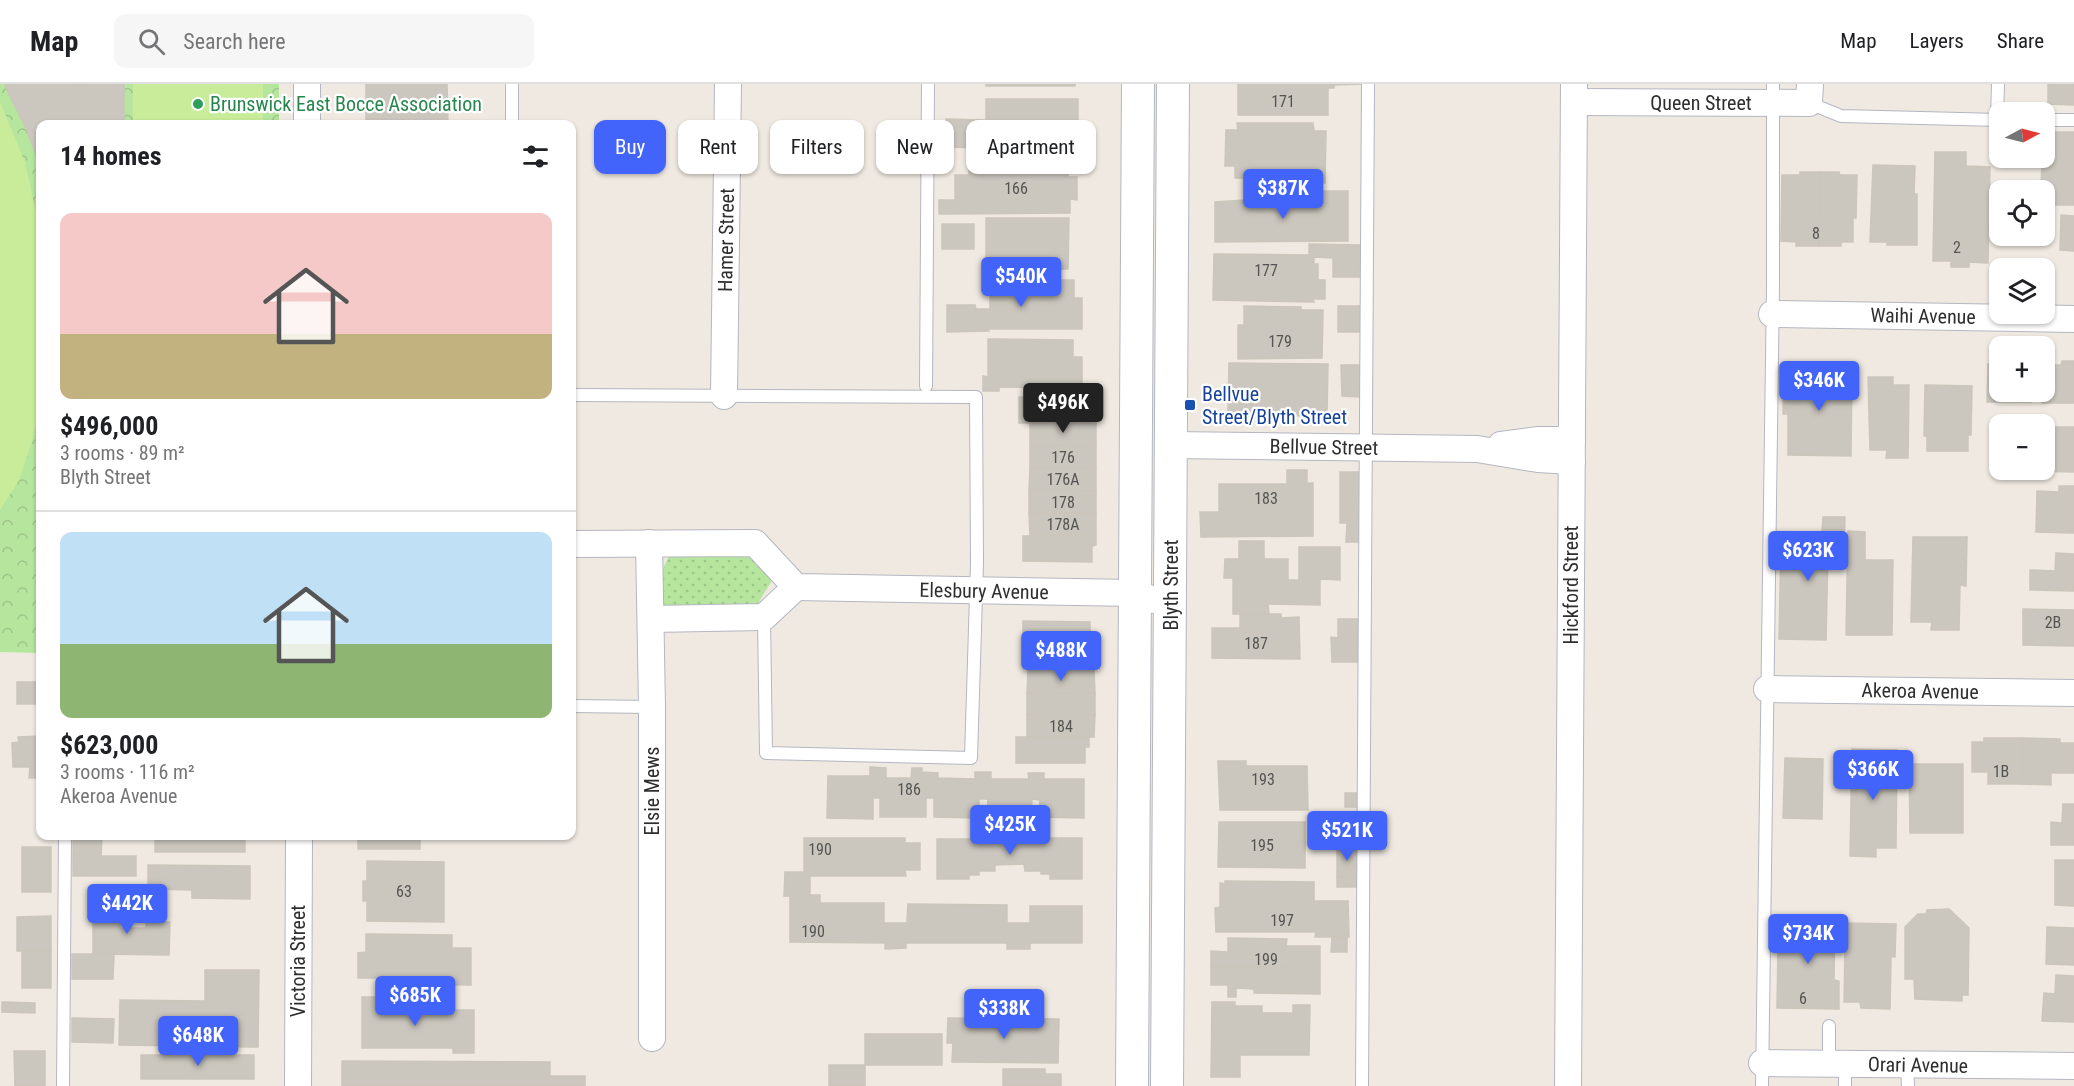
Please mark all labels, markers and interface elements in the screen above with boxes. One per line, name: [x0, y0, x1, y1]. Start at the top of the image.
search box: [114, 14, 534, 68]
text: Map: [30, 25, 78, 58]
icon: search: [135, 25, 168, 58]
text: Search here: [183, 29, 286, 54]
text: Map: [1840, 29, 1877, 53]
text: Layers: [1910, 29, 1964, 53]
text: Share: [1997, 29, 2044, 53]
street label: Queen Street: [1650, 91, 1752, 115]
place label: Brunswick East Bocce Association: [210, 92, 482, 116]
house number: 171: [1271, 92, 1295, 111]
marker: Brunswick East Bocce Association: [191, 97, 205, 111]
north arrow: [1989, 102, 2055, 168]
map controls: [1989, 102, 2055, 480]
chip: Buy: [594, 120, 666, 174]
chip: Rent: [678, 120, 758, 174]
chip: Filters: [770, 120, 864, 174]
chip: New: [876, 120, 954, 174]
chip: Apartment: [966, 120, 1096, 174]
icon: filters: [519, 140, 552, 173]
text: 14 homes: [60, 141, 162, 171]
pin: $387K: [1241, 169, 1325, 220]
text: $387K: [1257, 176, 1309, 200]
house number: 166: [1004, 179, 1028, 198]
button: locate: [1989, 180, 2055, 246]
street label: Hamer Street: [713, 188, 739, 292]
house number: 8: [1812, 224, 1820, 243]
house number: 2: [1953, 238, 1961, 257]
icon: home: [252, 252, 360, 360]
pin: $540K: [979, 257, 1063, 308]
button: layers: [1989, 258, 2055, 324]
house number: 177: [1254, 261, 1278, 280]
text: $540K: [995, 264, 1047, 288]
street label: Waihi Avenue: [1870, 303, 1976, 329]
house number: 179: [1268, 332, 1292, 351]
button: +: [1989, 336, 2055, 402]
pin: $346K: [1777, 361, 1861, 412]
text: $346K: [1793, 368, 1845, 392]
place label: Bellvue Street/Blyth Street: [1202, 382, 1347, 429]
pin: $496K: [1021, 383, 1105, 434]
text: $496K: [1037, 390, 1089, 414]
marker: Bellvue Street/Blyth Street: [1183, 398, 1197, 412]
text: $496,000: [60, 411, 158, 441]
button: −: [1989, 414, 2055, 480]
street label: Bellvue Street: [1270, 434, 1379, 460]
text: 3 rooms · 89 m²: [60, 441, 185, 465]
house number: 176: [1051, 448, 1075, 467]
text: Blyth Street: [60, 465, 151, 489]
house number: 176A: [1047, 470, 1079, 489]
house number: 183: [1254, 489, 1278, 508]
house number: 178: [1051, 493, 1075, 512]
house number: 178A: [1047, 515, 1079, 534]
street label: Hickford Street: [1559, 525, 1583, 644]
pin: $623K: [1766, 531, 1850, 582]
text: $623K: [1782, 538, 1834, 562]
street label: Blyth Street: [1159, 539, 1183, 630]
icon: home: [252, 571, 360, 679]
street label: Elesbury Avenue: [919, 578, 1049, 604]
house number: 2B: [2045, 613, 2061, 632]
pin: $488K: [1019, 631, 1103, 682]
house number: 187: [1244, 634, 1268, 653]
text: $488K: [1035, 638, 1087, 662]
street label: Akeroa Avenue: [1861, 678, 1979, 704]
house number: 184: [1049, 717, 1073, 736]
text: $623,000: [60, 730, 158, 760]
street label: Elsie Mews: [640, 747, 664, 835]
pin: $366K: [1831, 750, 1915, 801]
text: $366K: [1847, 757, 1899, 781]
text: 3 rooms · 116 m²: [60, 760, 195, 784]
house number: 1B: [1993, 762, 2009, 781]
house number: 193: [1251, 770, 1275, 789]
house number: 186: [897, 780, 921, 799]
text: Akeroa Avenue: [60, 784, 177, 808]
pin: $425K: [968, 805, 1052, 856]
pin: $521K: [1305, 811, 1389, 862]
text: $425K: [984, 812, 1036, 836]
text: $521K: [1321, 818, 1373, 842]
house number: 195: [1250, 836, 1274, 855]
house number: 190: [808, 840, 832, 859]
house number: 63: [396, 882, 412, 901]
pin: $442K: [85, 884, 169, 935]
text: $442K: [101, 891, 153, 915]
street label: Victoria Street: [286, 905, 310, 1017]
house number: 197: [1270, 911, 1294, 930]
pin: $734K: [1766, 914, 1850, 965]
text: $734K: [1782, 921, 1834, 945]
house number: 190: [801, 922, 825, 941]
house number: 199: [1254, 950, 1278, 969]
pin: $685K: [373, 976, 457, 1027]
text: $685K: [389, 983, 441, 1007]
pin: $338K: [962, 989, 1046, 1040]
house number: 6: [1799, 989, 1807, 1008]
text: $338K: [978, 996, 1030, 1020]
pin: $648K: [156, 1016, 240, 1067]
text: $648K: [172, 1023, 224, 1047]
street label: Orari Avenue: [1868, 1052, 1968, 1078]

